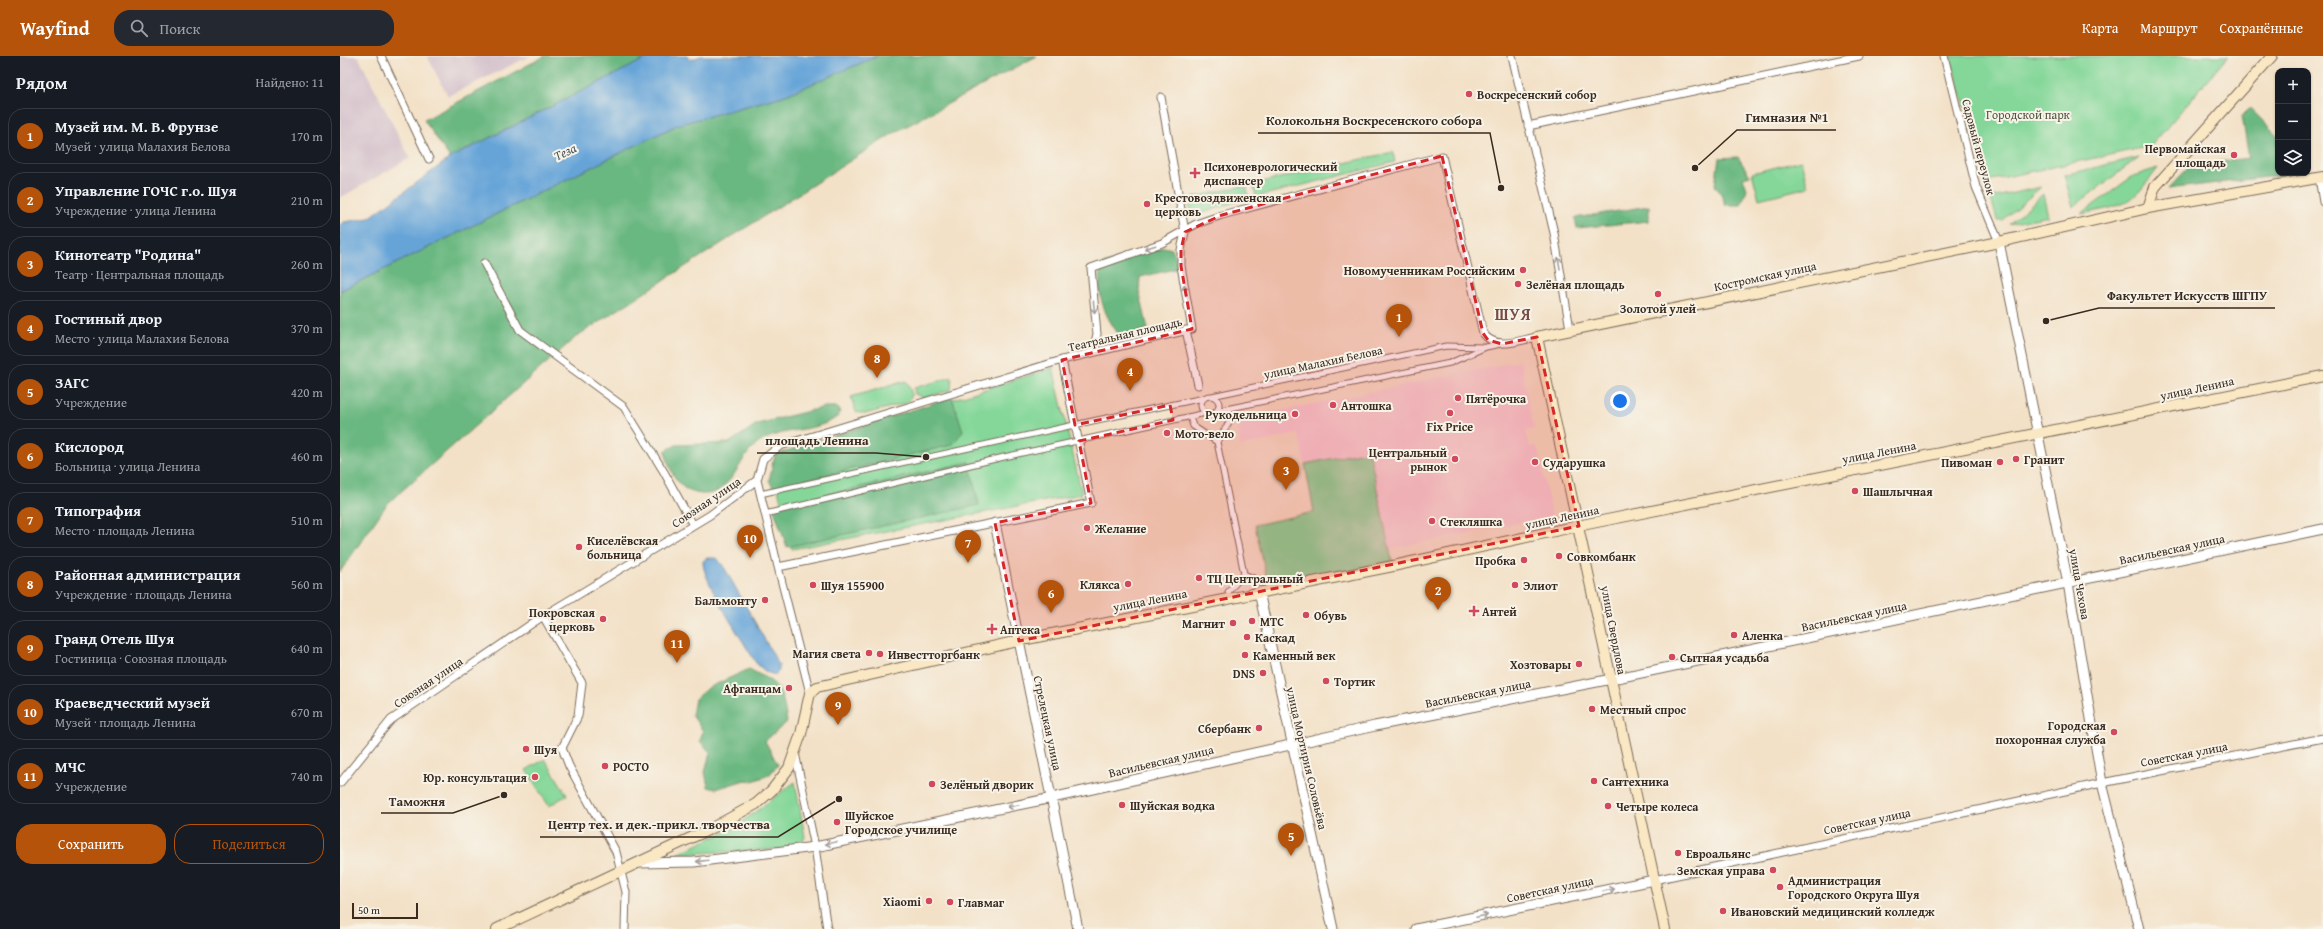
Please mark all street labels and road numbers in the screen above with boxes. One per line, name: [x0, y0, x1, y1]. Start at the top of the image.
street label: Садовый переулок: [1958, 97, 2000, 197]
street label: Костромская улица: [1712, 257, 1818, 295]
street label: Театральная площадь: [1066, 313, 1184, 355]
street label: улица Малахия Белова: [1261, 341, 1384, 383]
street label: улица Ленина: [2158, 372, 2236, 404]
street label: улица Ленина: [1840, 436, 1918, 468]
street label: Союзная улица: [668, 472, 744, 532]
street label: улица Ленина: [1523, 501, 1601, 533]
street label: Васильевская улица: [2118, 529, 2226, 568]
street label: улица Чехова: [2065, 546, 2095, 621]
street label: улица Свердлова: [1597, 583, 1631, 676]
street label: улица Ленина: [1111, 584, 1189, 616]
street label: Васильевская улица: [1800, 596, 1908, 635]
street label: Союзная улица: [390, 652, 466, 712]
street label: Стрелецкая улица: [1030, 674, 1066, 772]
street label: Васильевская улица: [1424, 674, 1532, 712]
street label: улица Мортирия Соловьёва: [1282, 684, 1332, 832]
street label: Советская улица: [2139, 737, 2229, 771]
street label: Васильевская улица: [1107, 741, 1215, 781]
street label: Советская улица: [1822, 803, 1912, 838]
street label: Советская улица: [1505, 871, 1595, 906]

